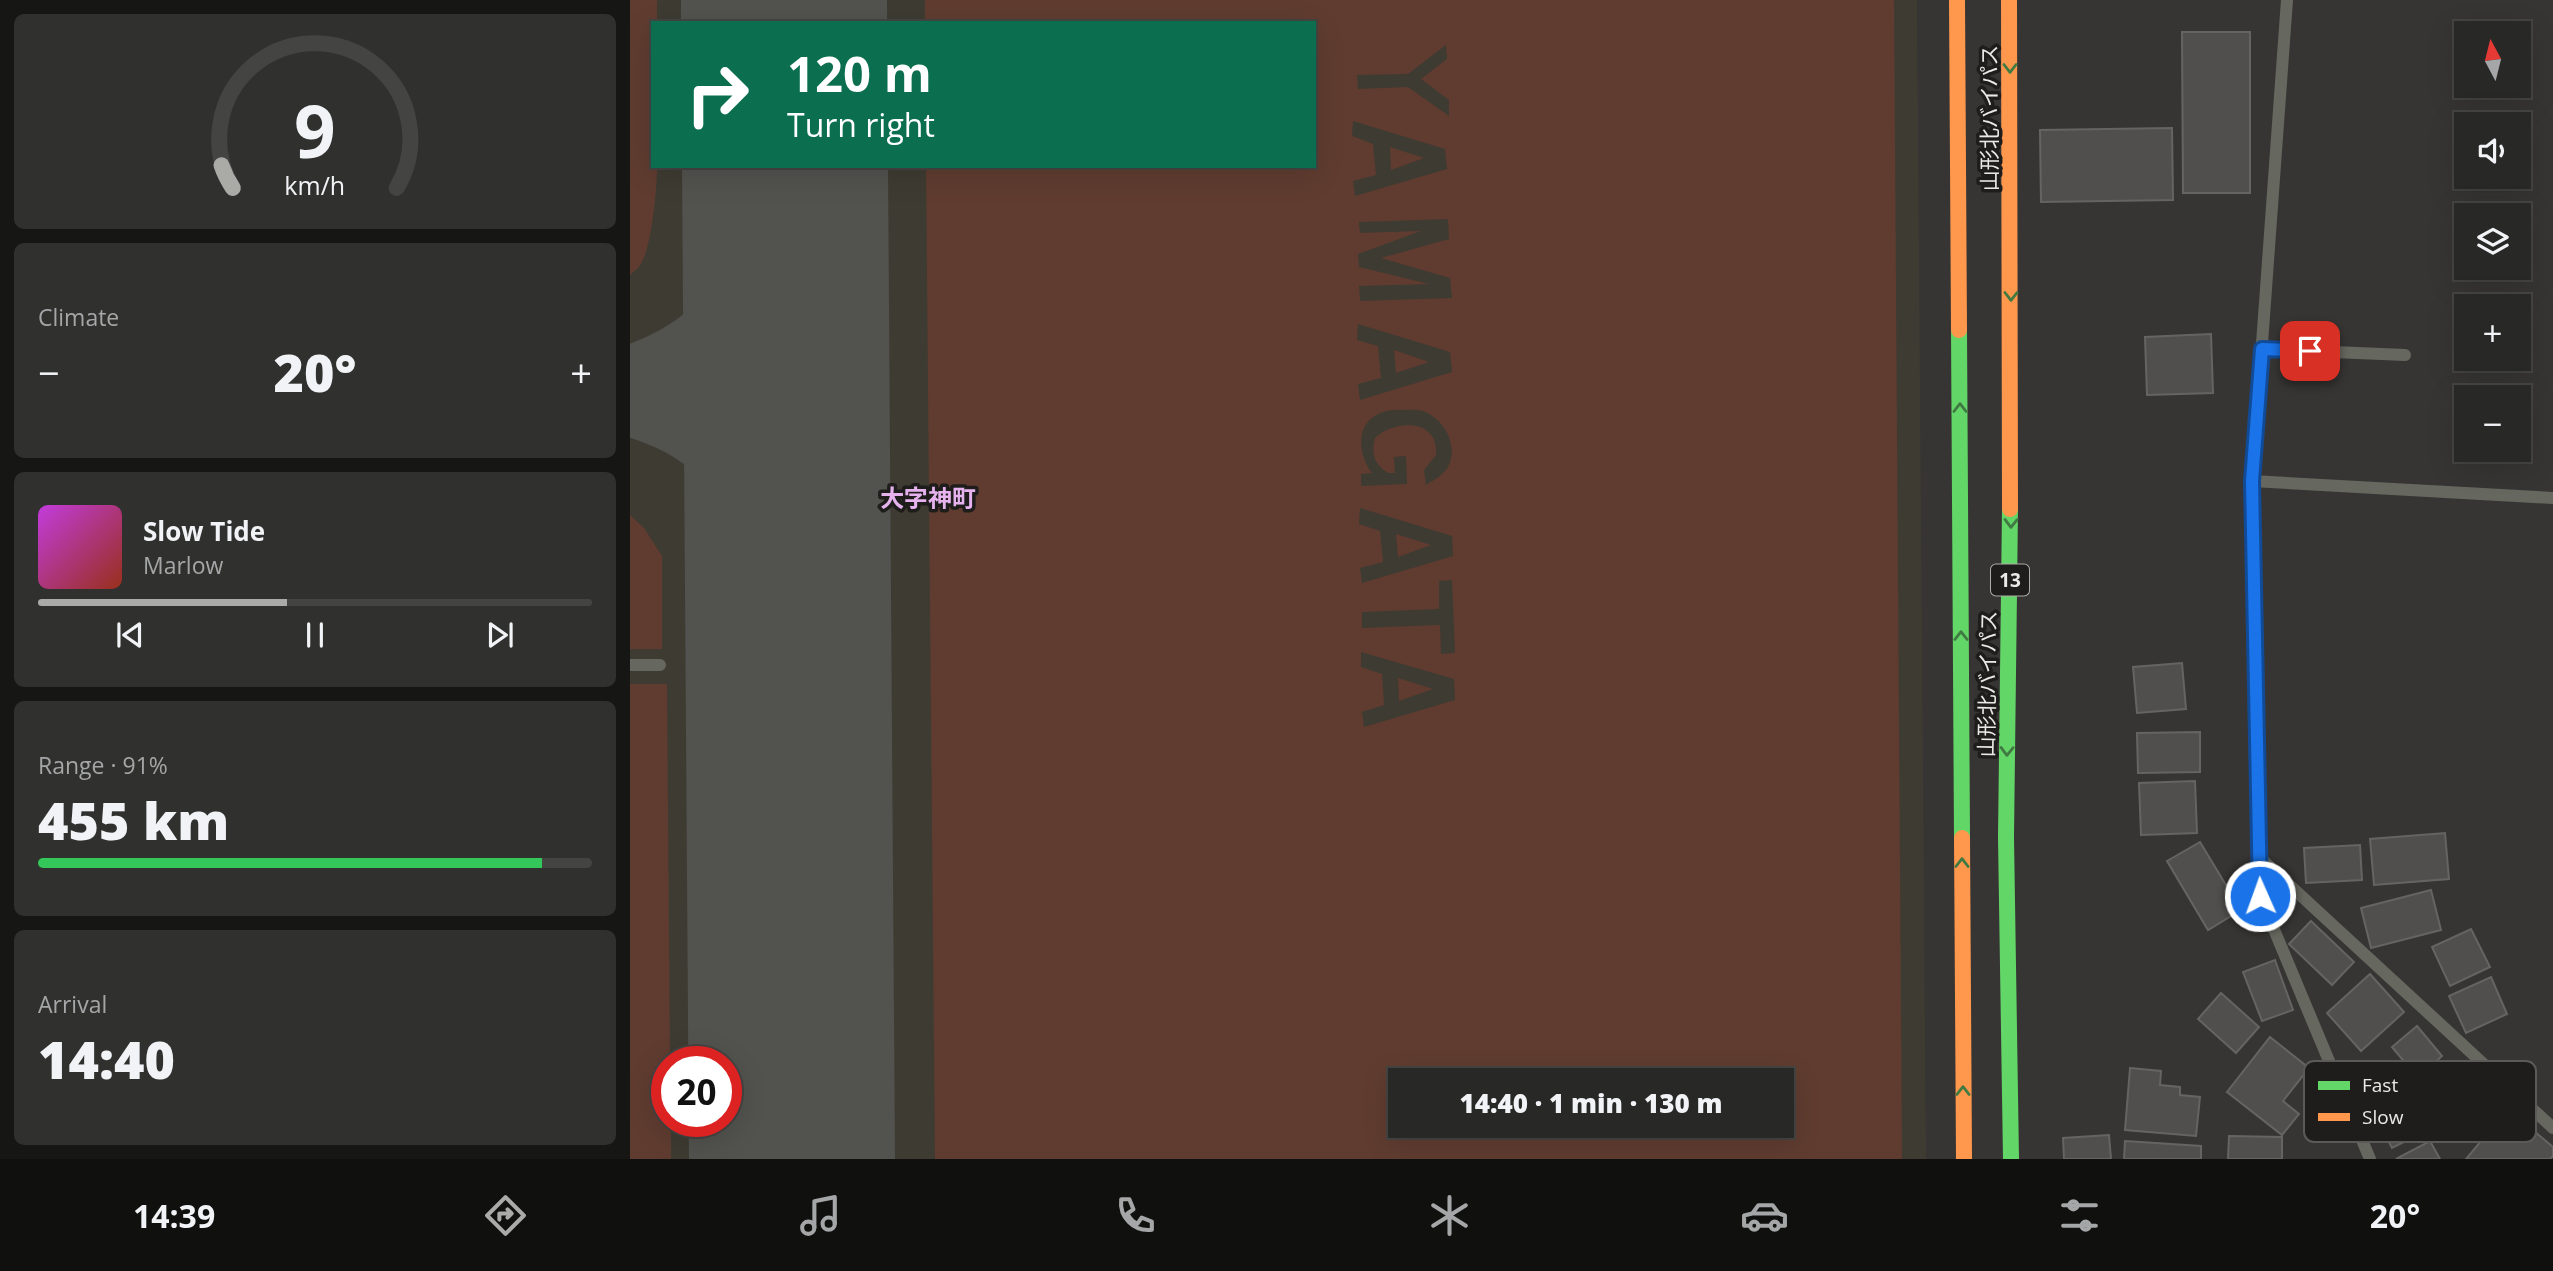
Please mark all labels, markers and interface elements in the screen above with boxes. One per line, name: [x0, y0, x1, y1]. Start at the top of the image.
north arrow: [2454, 21, 2530, 98]
map controls: [2454, 21, 2531, 462]
text: 120 m: [787, 40, 932, 106]
street label: 山形北バイパス: [1975, 45, 2003, 191]
icon: right: [672, 49, 763, 140]
one-way arrow: [2002, 63, 2018, 74]
text: 9: [294, 80, 336, 179]
text: Turn right: [787, 103, 935, 146]
button: sound: [2454, 112, 2531, 189]
text: km/h: [285, 167, 345, 201]
button: layers: [2454, 203, 2531, 280]
one-way arrow: [2003, 291, 2019, 301]
button: +: [2454, 294, 2531, 371]
text: Climate: [38, 301, 119, 333]
pin: [2280, 321, 2340, 381]
icon: arrive: [2291, 332, 2329, 370]
text: 20°: [274, 336, 356, 407]
text: −: [38, 346, 60, 398]
text: +: [570, 346, 592, 398]
button: −: [2454, 385, 2531, 462]
one-way arrow: [1952, 403, 1968, 413]
district label: 大字神町: [880, 481, 976, 514]
text: Slow Tide: [143, 513, 265, 549]
one-way arrow: [2003, 518, 2018, 529]
text: Marlow: [143, 549, 223, 581]
road number: 13: [1991, 565, 2029, 596]
street label: 山形北バイパス: [1972, 610, 2002, 758]
icon: previous: [111, 616, 149, 654]
icon: pause: [296, 616, 334, 654]
icon: next: [481, 616, 519, 654]
one-way arrow: [1953, 630, 1969, 641]
one-way arrow: [1999, 746, 2015, 756]
text: Range · 91%: [38, 749, 168, 781]
text: 455 km: [38, 784, 229, 855]
one-way arrow: [1954, 858, 1970, 868]
position arrow: [2223, 859, 2297, 933]
text: Arrival: [38, 988, 107, 1020]
text: 14:40: [38, 1023, 175, 1094]
speed limit sign: 20: [651, 1046, 742, 1137]
legend: [2304, 1061, 2536, 1142]
text: Fast: [2362, 1072, 2398, 1098]
text: 14:40 · 1 min · 130 m: [1460, 1085, 1722, 1121]
one-way arrow: [1956, 1085, 1971, 1096]
text: Slow: [2362, 1104, 2404, 1130]
icon: directions: [481, 1191, 530, 1240]
icon: music: [796, 1191, 845, 1240]
icon: phone: [1111, 1191, 1160, 1240]
icon: climate: [1425, 1191, 1474, 1240]
icon: car: [1740, 1191, 1789, 1240]
icon: filters: [2055, 1191, 2104, 1240]
text: 14:39: [133, 1194, 215, 1237]
text: 20°: [2370, 1194, 2420, 1237]

